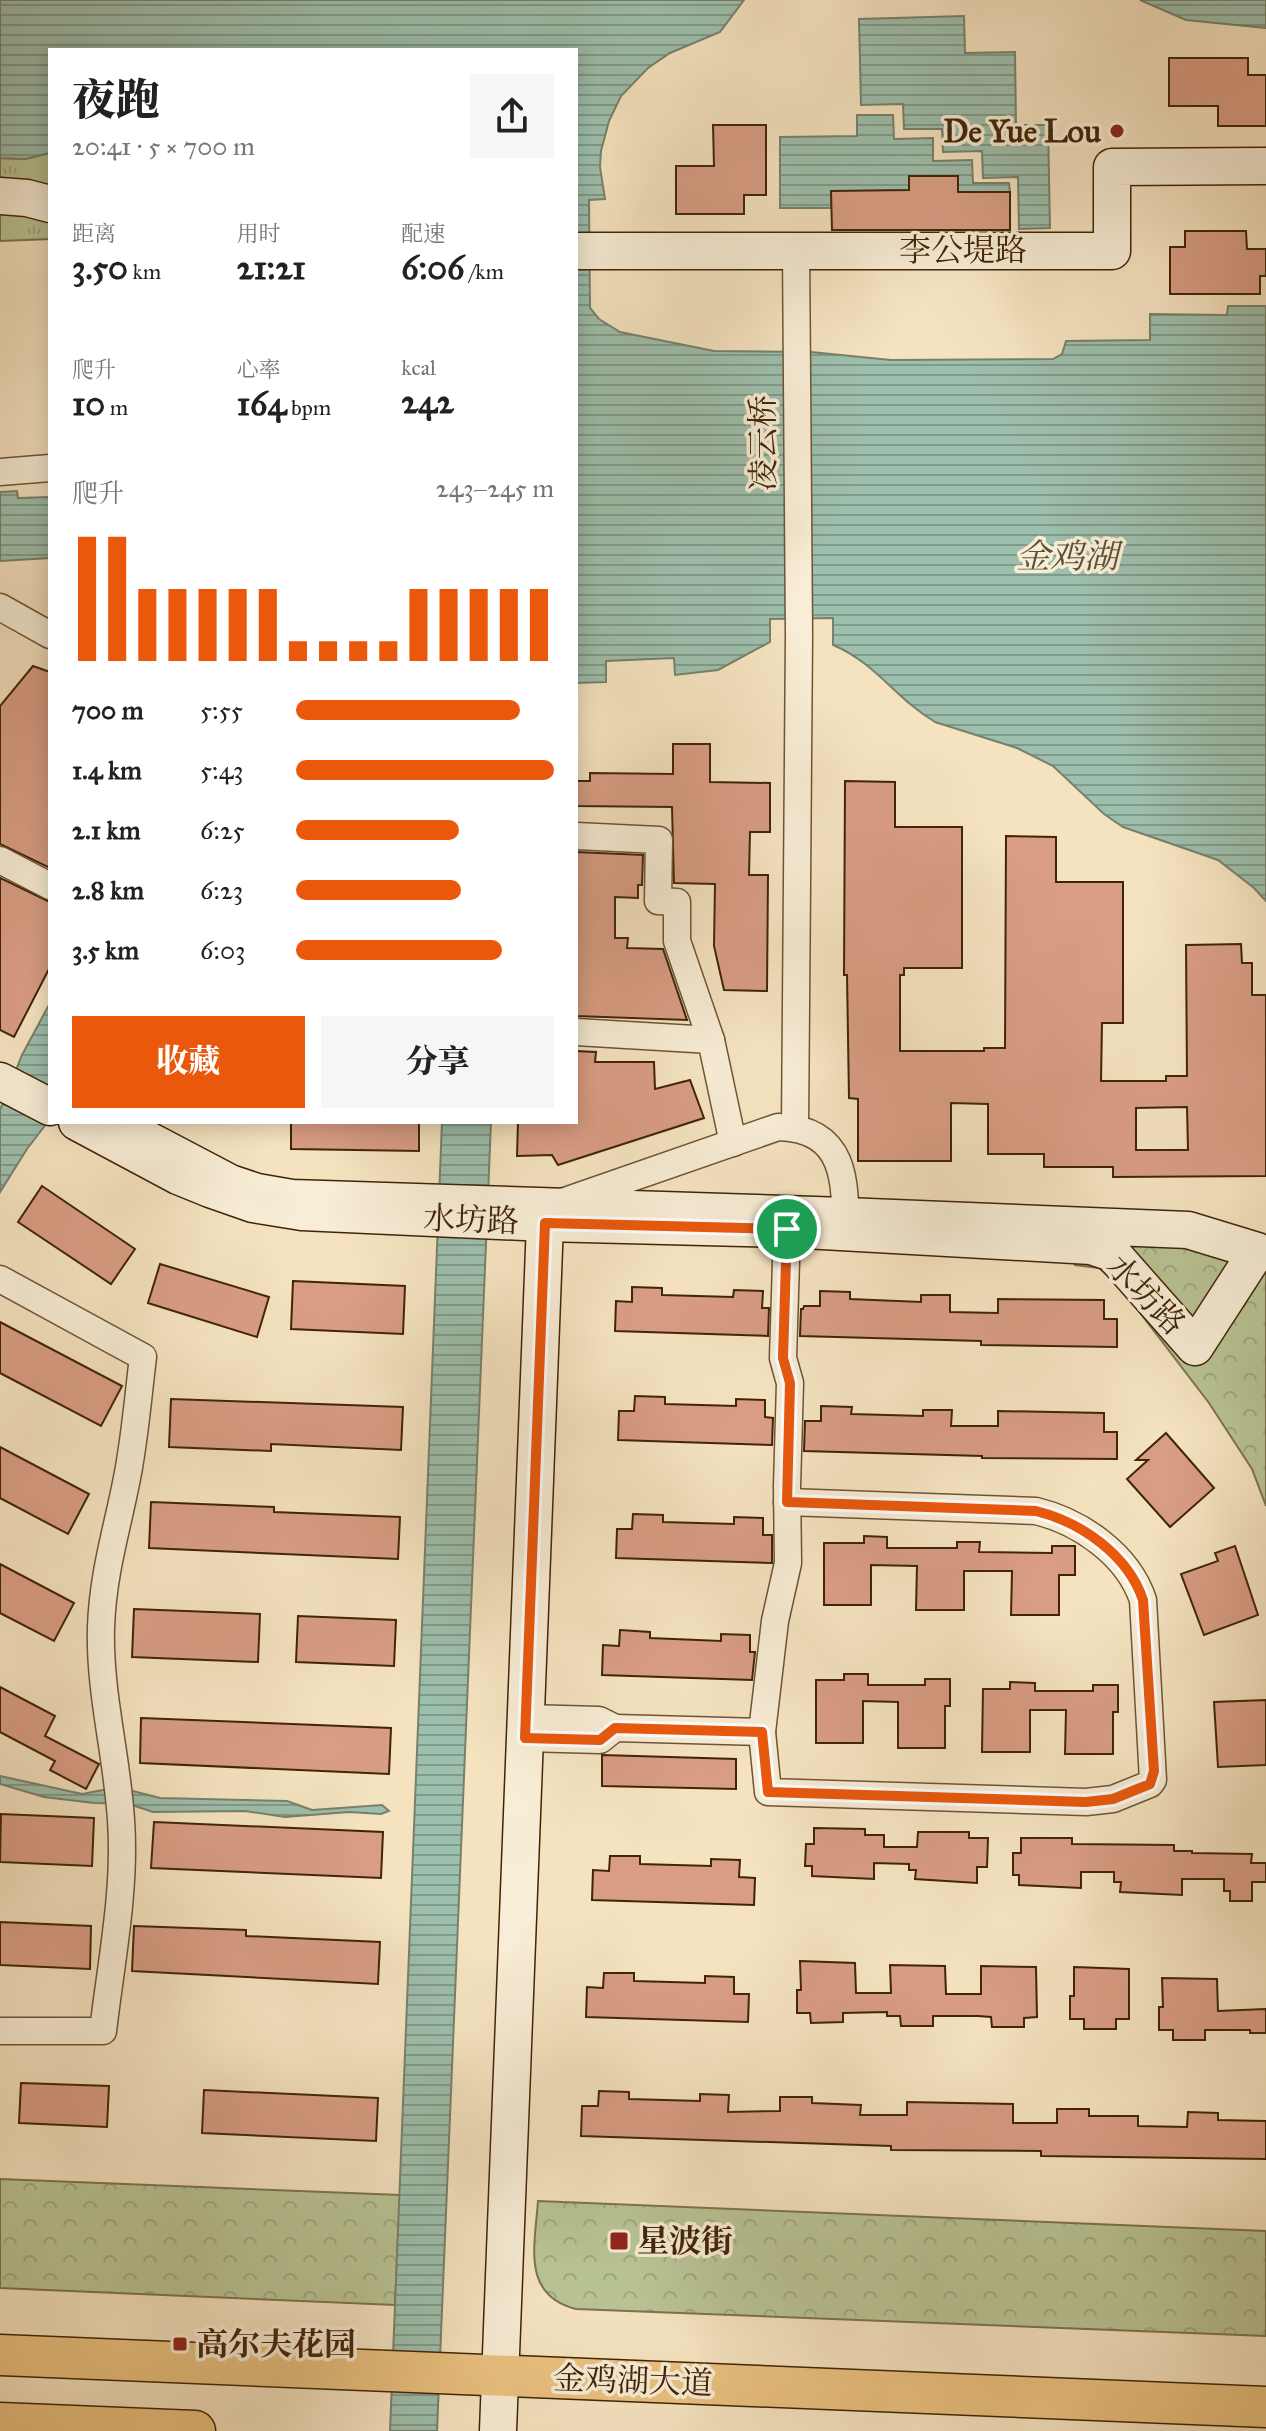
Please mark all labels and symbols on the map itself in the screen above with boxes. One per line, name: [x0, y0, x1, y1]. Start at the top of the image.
place label: De Yue Lou: [943, 112, 1101, 151]
marker: De Yue Lou: [1108, 122, 1126, 140]
street label: 李公堤路: [899, 231, 1027, 270]
street label: 凌云桥: [744, 395, 783, 491]
water label: 金鸡湖: [1016, 536, 1124, 577]
pin: [753, 1195, 821, 1263]
street label: 水坊路: [422, 1199, 520, 1241]
street label: 水坊路: [1099, 1247, 1193, 1343]
place label: 星波街: [637, 2222, 733, 2261]
marker: 星波街: [608, 2230, 630, 2252]
place label: 高尔夫花园: [196, 2325, 356, 2364]
marker: 高尔夫花园: [171, 2335, 189, 2353]
street label: 金鸡湖大道: [552, 2359, 714, 2403]

